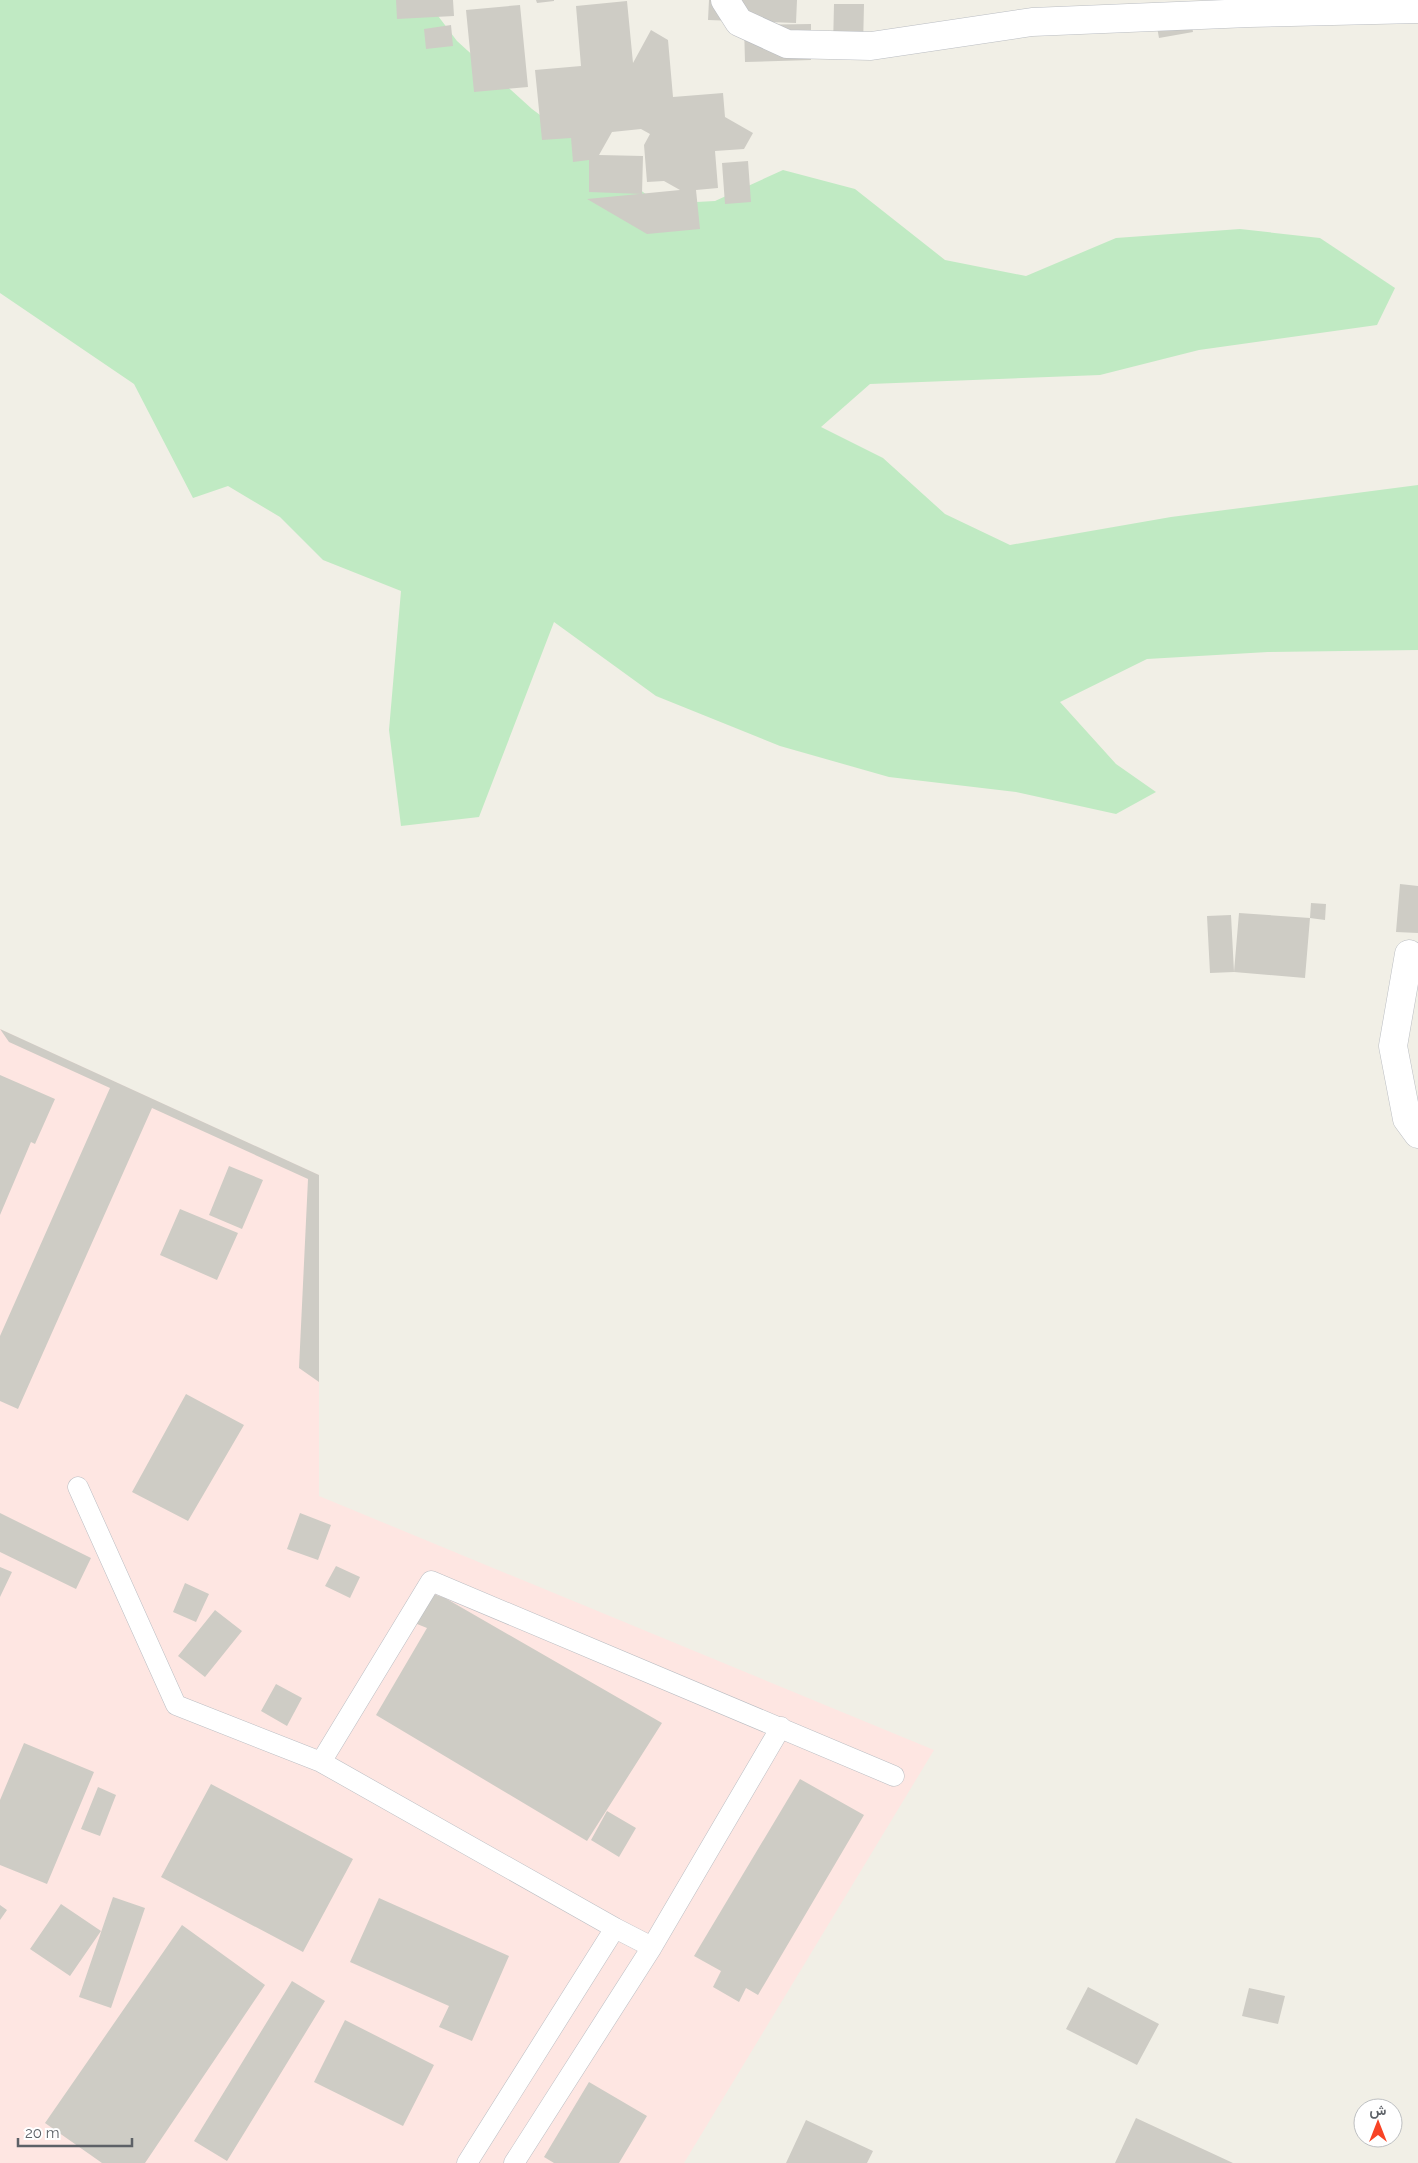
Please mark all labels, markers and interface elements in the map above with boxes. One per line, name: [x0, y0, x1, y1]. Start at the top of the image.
north arrow: [1353, 2098, 1403, 2148]
text: ش: [1370, 2102, 1387, 2119]
scale bar: [18, 2116, 131, 2148]
text: 20 m: [25, 2124, 60, 2142]

